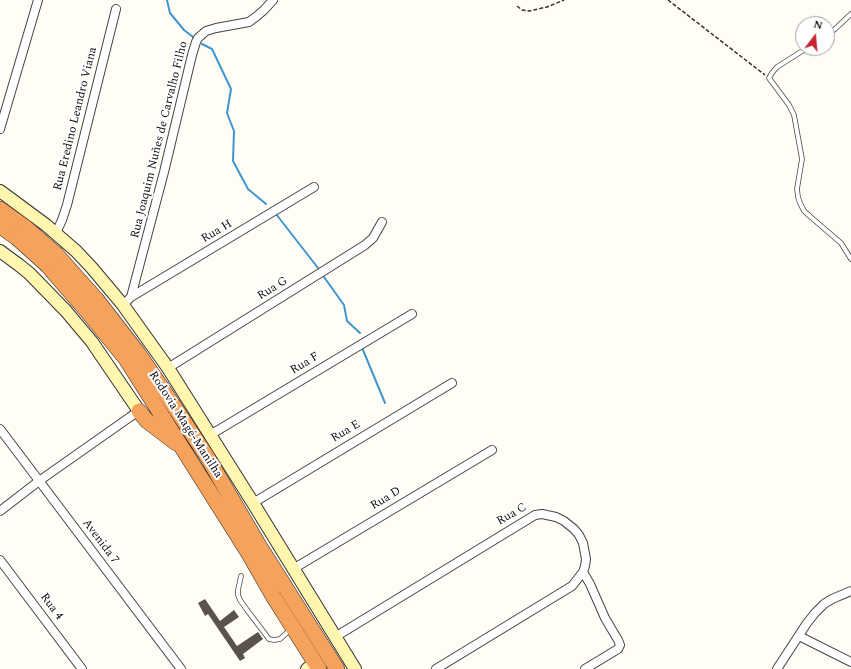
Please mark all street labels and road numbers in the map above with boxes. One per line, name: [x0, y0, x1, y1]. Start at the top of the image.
street label: Rua Joaquim Nuñes de Carvalho Filho: [129, 40, 191, 240]
street label: Rua Eredino Leandro Viana: [51, 46, 101, 192]
street label: Rua H: [199, 217, 235, 247]
street label: Rua G: [255, 274, 291, 304]
street label: Rua F: [288, 350, 322, 378]
street label: Rodovia Magé-Manilha: [145, 369, 225, 481]
street label: Rua E: [329, 418, 363, 446]
street label: Rua D: [368, 484, 404, 514]
street label: Rua C: [494, 501, 530, 529]
street label: Avenida 7: [78, 517, 122, 567]
street label: Rua 4: [36, 591, 66, 623]

